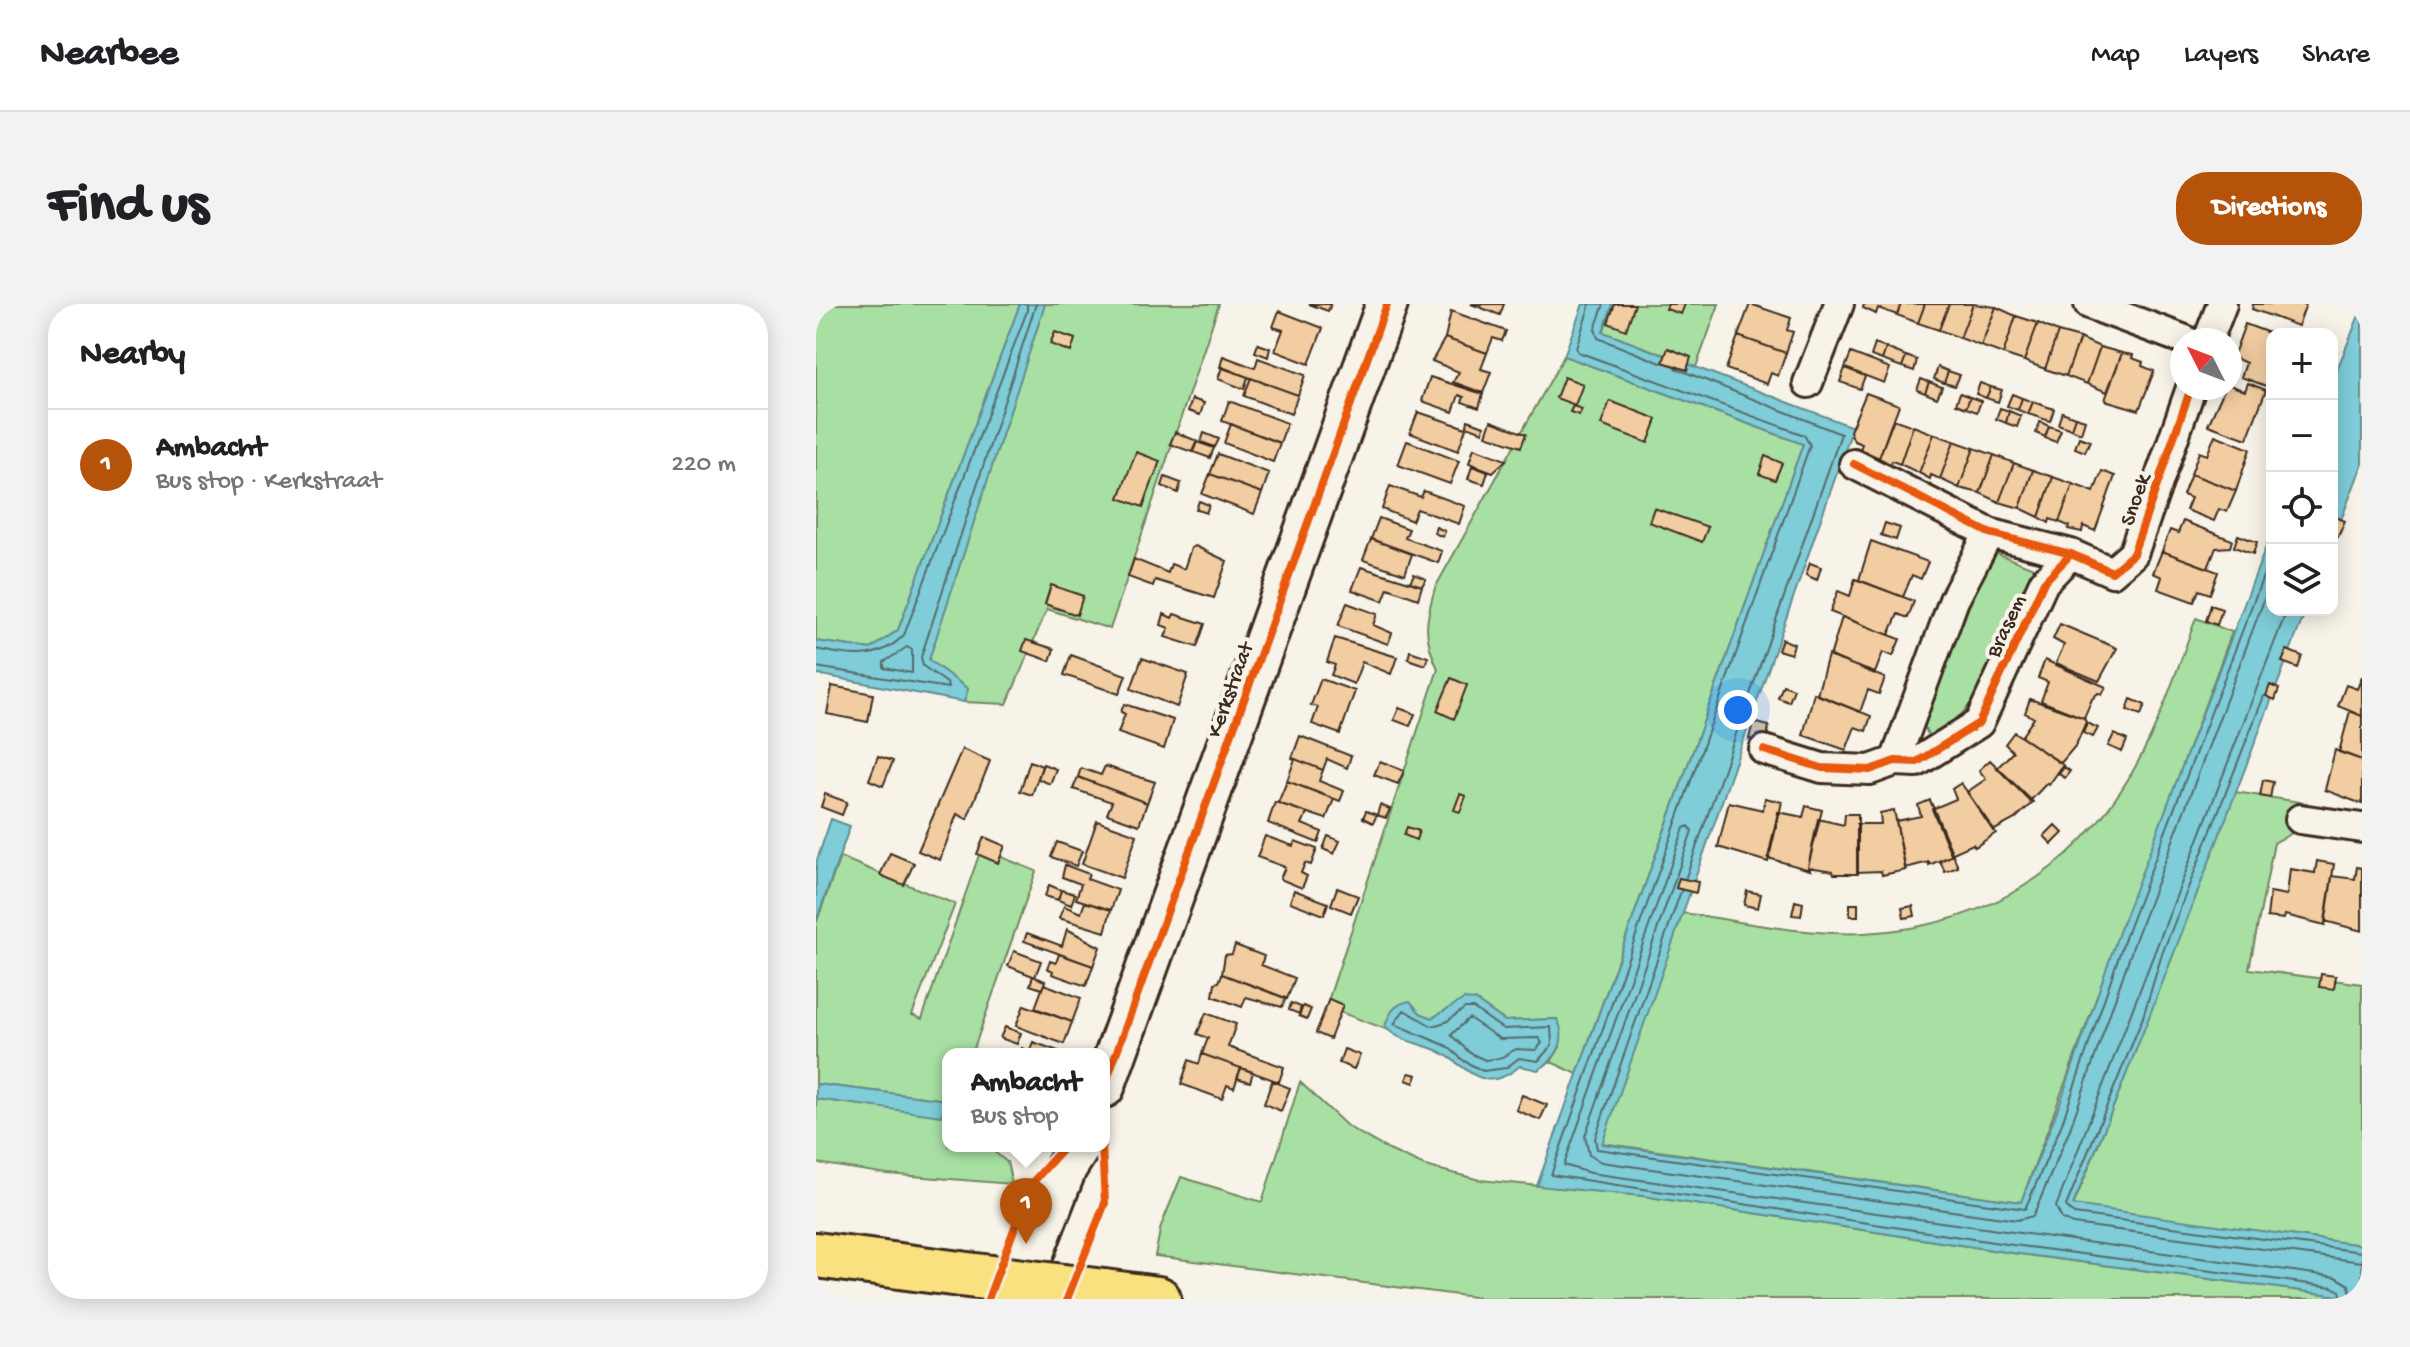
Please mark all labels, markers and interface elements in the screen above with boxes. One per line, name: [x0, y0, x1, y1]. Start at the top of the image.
text: Nearbee: [40, 33, 178, 77]
text: Map: [2091, 39, 2140, 72]
text: Layers: [2184, 39, 2258, 72]
text: Share: [2302, 39, 2370, 72]
button: Directions: [2176, 172, 2362, 245]
text: Find us: [48, 175, 208, 241]
north arrow: [2170, 328, 2242, 400]
map controls: [2266, 328, 2338, 616]
button: +: [2266, 328, 2338, 400]
text: Nearby: [80, 336, 185, 376]
button: −: [2266, 400, 2338, 472]
text: Ambacht: [156, 432, 266, 467]
text: 1: [101, 450, 111, 481]
text: 220 m: [671, 450, 736, 481]
text: Bus stop · Kerkstraat: [156, 467, 382, 498]
street label: Snoek: [2116, 469, 2158, 530]
button: locate: [2266, 472, 2338, 544]
button: layers: [2266, 544, 2338, 616]
street label: Brasem: [1981, 591, 2034, 663]
street label: Kerkstraat: [1203, 637, 1262, 741]
your location: [1718, 690, 1758, 730]
popup: [942, 1048, 1110, 1152]
text: Ambacht: [971, 1067, 1081, 1102]
text: Bus stop: [971, 1102, 1059, 1133]
pin: 1: [1000, 1178, 1052, 1244]

